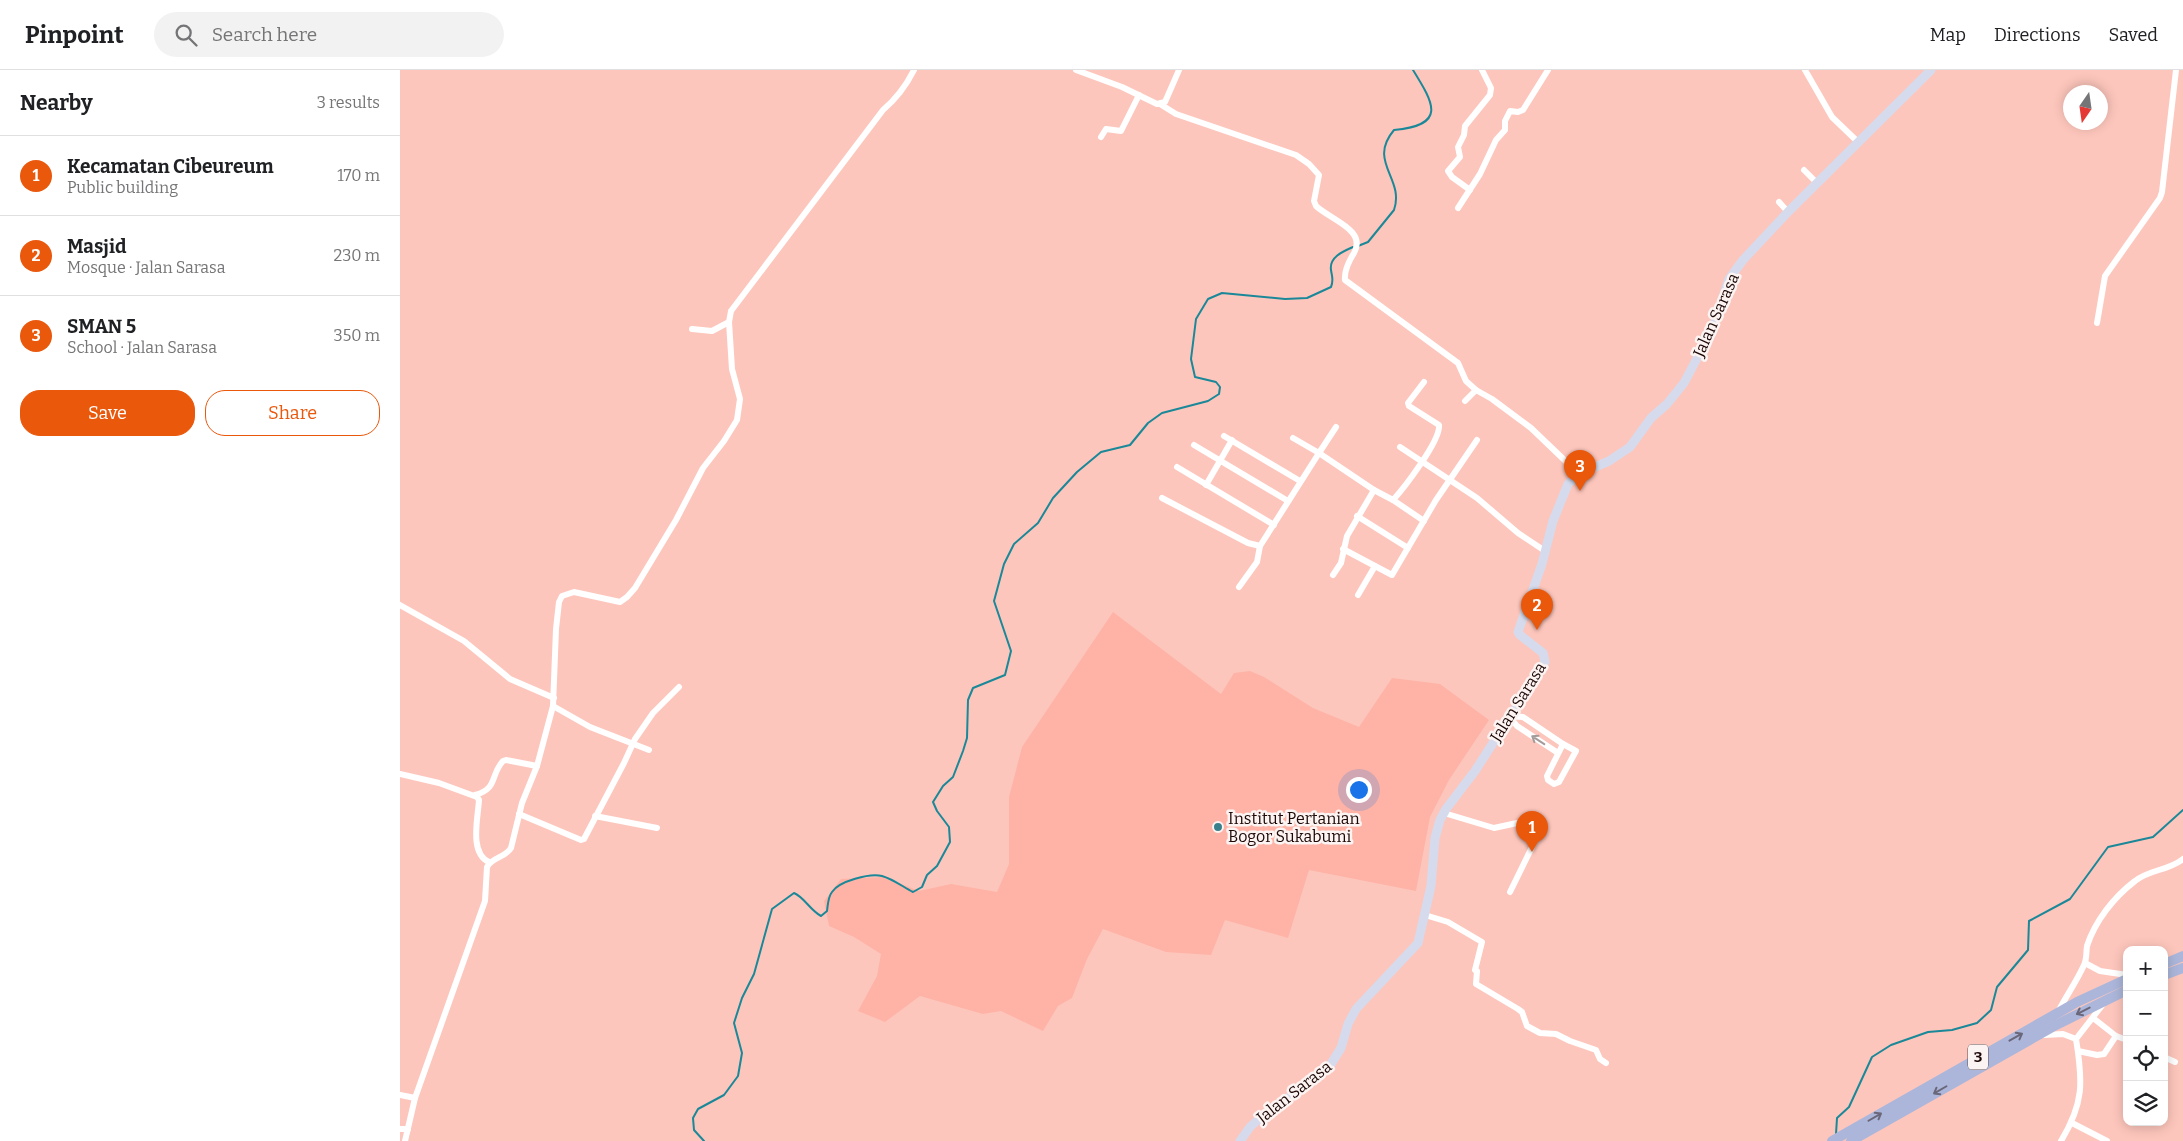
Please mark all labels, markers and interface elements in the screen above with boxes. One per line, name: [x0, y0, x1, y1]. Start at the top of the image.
search box: [154, 12, 504, 57]
text: Pinpoint: [25, 21, 124, 49]
icon: search: [172, 21, 200, 49]
text: Search here: [212, 23, 317, 46]
text: Map: [1930, 24, 1966, 46]
text: Directions: [1994, 24, 2081, 46]
text: Saved: [2109, 24, 2158, 46]
north arrow: [2063, 85, 2108, 130]
text: Nearby: [20, 90, 93, 116]
text: 3 results: [317, 93, 380, 112]
text: Kecamatan Cibeureum: [67, 155, 274, 178]
text: 1: [33, 166, 39, 185]
text: 170 m: [337, 166, 380, 185]
text: Public building: [67, 178, 178, 197]
text: Masjid: [67, 235, 126, 258]
text: 2: [31, 246, 41, 265]
text: 230 m: [333, 246, 380, 265]
text: Mosque · Jalan Sarasa: [67, 258, 225, 277]
street label: Jalan Sarasa: [1689, 270, 1743, 361]
text: SMAN 5: [67, 315, 136, 338]
text: 3: [31, 326, 41, 345]
text: 350 m: [334, 326, 380, 345]
text: School · Jalan Sarasa: [67, 338, 217, 357]
button: Save: [20, 390, 195, 436]
button: Share: [205, 390, 380, 436]
pin: 3: [1564, 450, 1596, 491]
pin: 2: [1521, 589, 1553, 630]
street label: Jalan Sarasa: [1486, 659, 1550, 746]
one-way arrow: [1531, 734, 1545, 745]
your location: [1346, 777, 1372, 803]
place label: Institut Pertanian Bogor Sukabumi: [1228, 809, 1360, 846]
pin: 1: [1516, 811, 1548, 852]
marker: Institut Pertanian Bogor Sukabumi: [1212, 821, 1224, 833]
map controls: [2123, 946, 2168, 1126]
button: +: [2123, 946, 2168, 991]
button: −: [2123, 991, 2168, 1036]
one-way arrow: [2075, 1006, 2090, 1016]
one-way arrow: [2008, 1031, 2023, 1041]
button: locate: [2123, 1036, 2168, 1081]
road number: 3: [1968, 1044, 1988, 1070]
street label: Jalan Sarasa: [1252, 1057, 1335, 1128]
button: layers: [2123, 1081, 2168, 1126]
one-way arrow: [1934, 1085, 1948, 1095]
one-way arrow: [1867, 1111, 1881, 1121]

